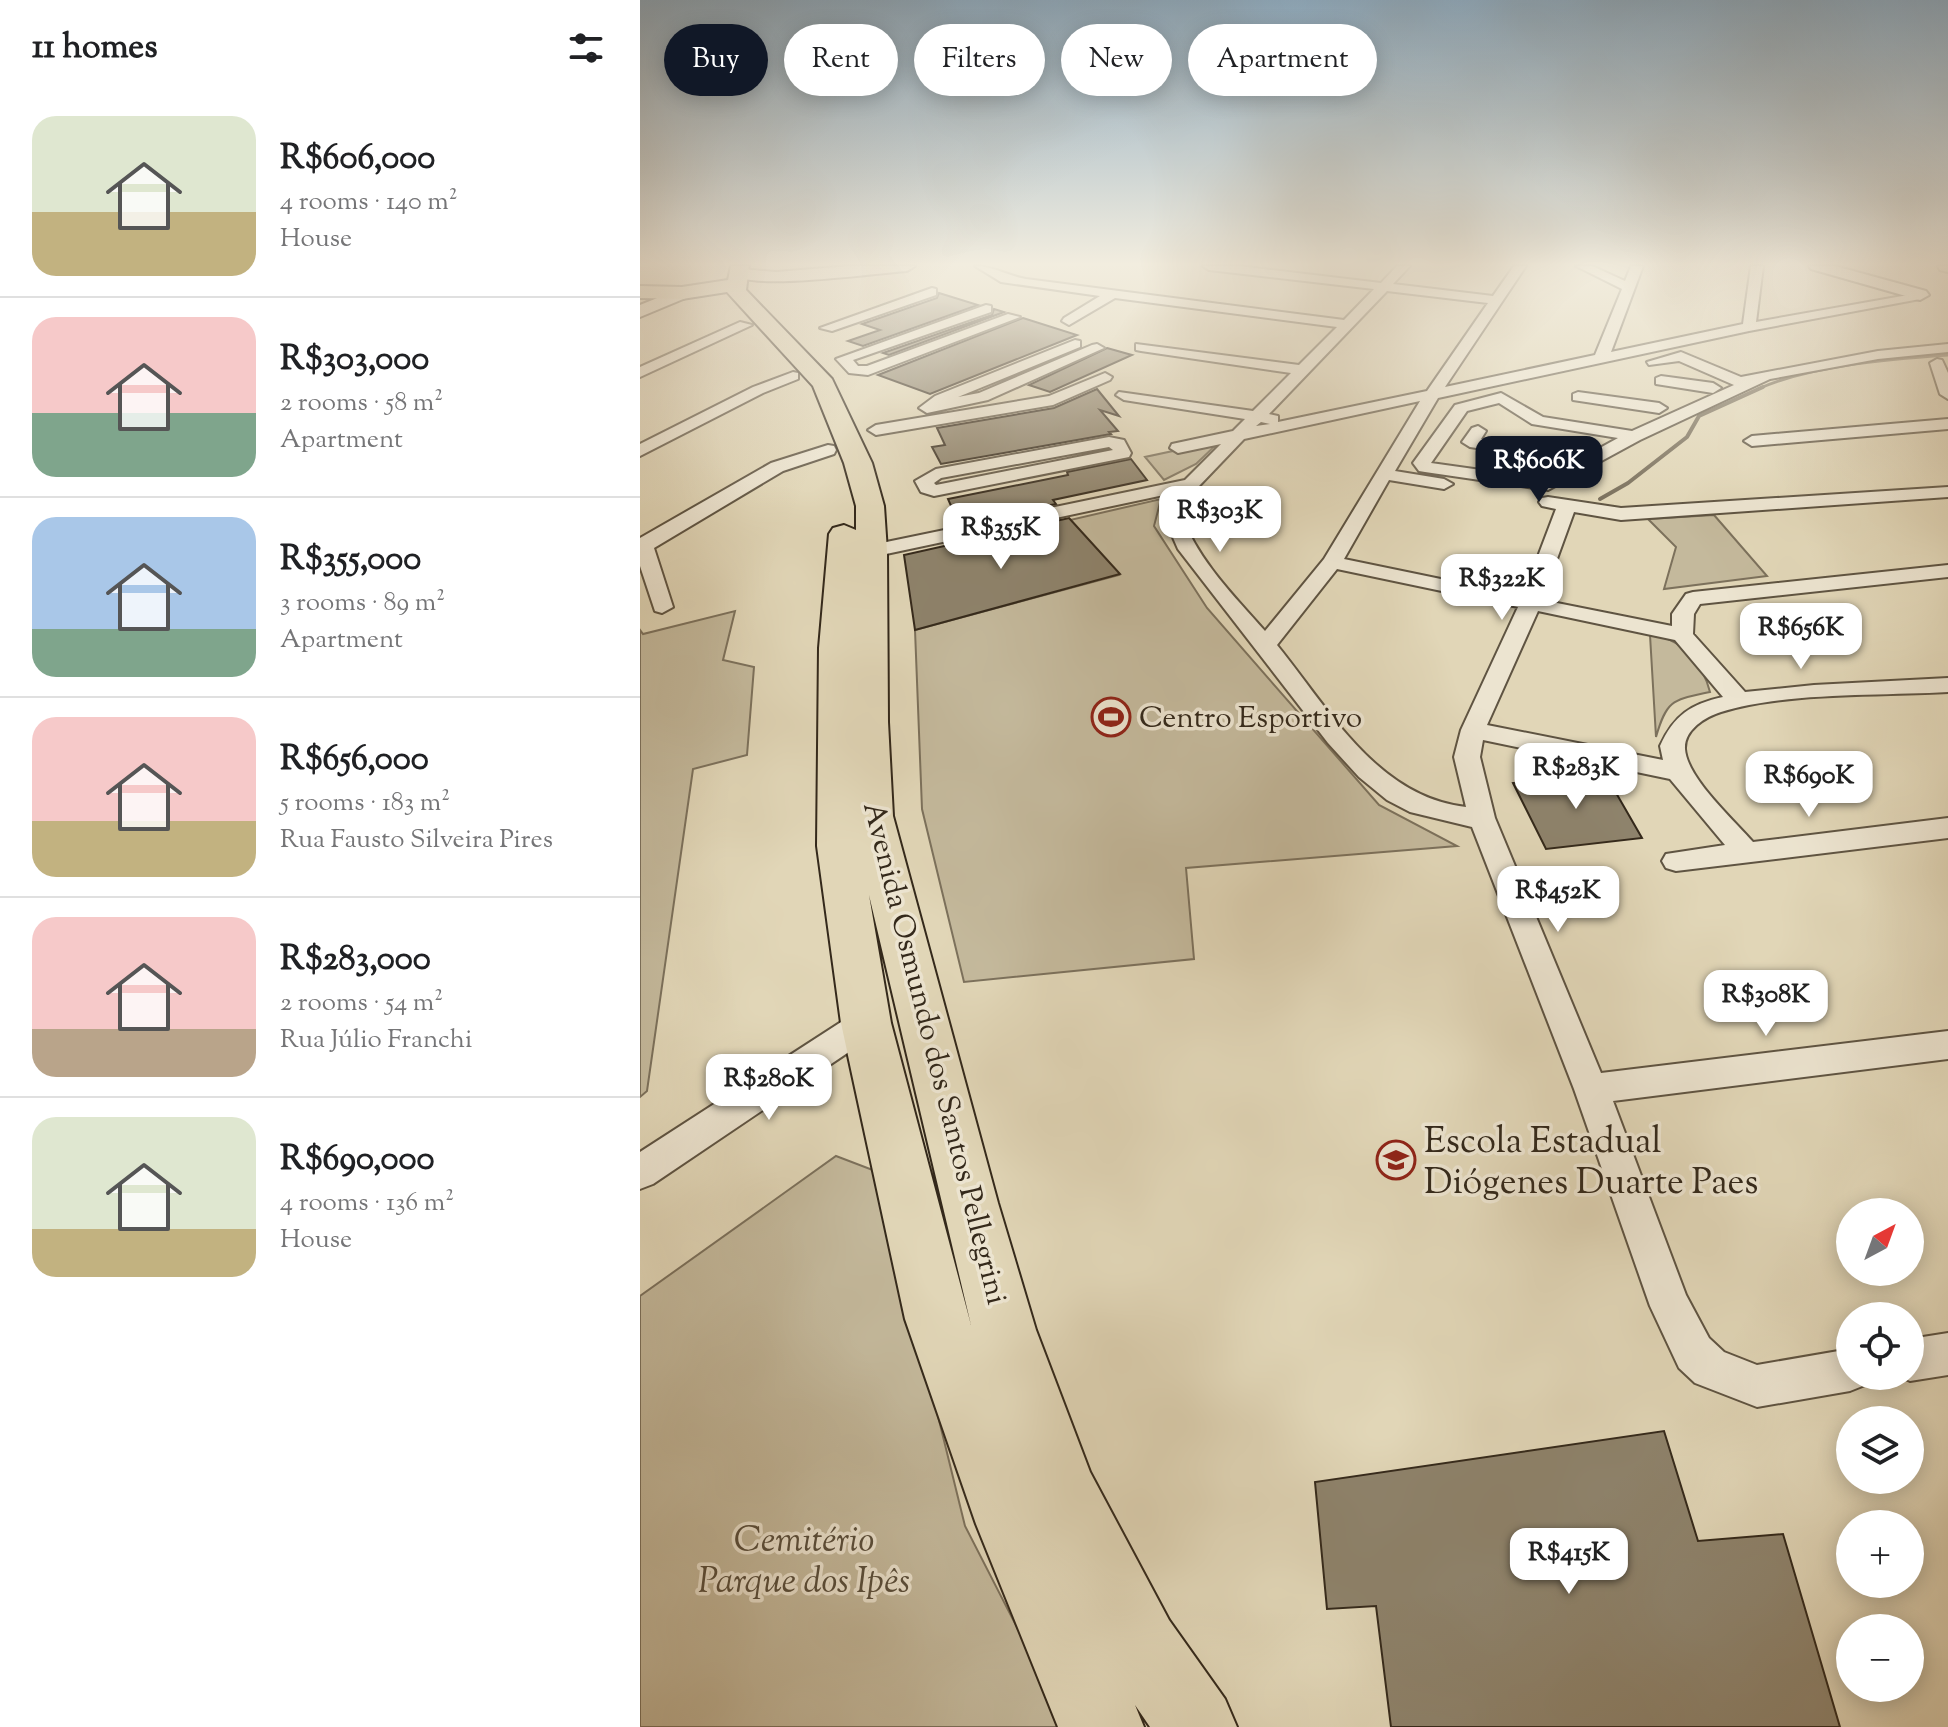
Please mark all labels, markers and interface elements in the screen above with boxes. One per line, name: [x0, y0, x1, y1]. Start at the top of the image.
text: 11 homes: [32, 24, 158, 73]
chip: Buy: [664, 24, 768, 96]
chip: Rent: [784, 24, 898, 96]
chip: Filters: [914, 24, 1045, 96]
chip: New: [1061, 24, 1172, 96]
chip: Apartment: [1188, 24, 1377, 96]
icon: filters: [564, 26, 608, 70]
text: R$606,000: [280, 135, 435, 184]
icon: home: [96, 148, 192, 244]
text: 4 rooms · 140 m²: [280, 184, 457, 221]
text: House: [280, 221, 352, 258]
text: R$303,000: [280, 336, 429, 385]
icon: home: [96, 349, 192, 445]
text: 2 rooms · 58 m²: [280, 385, 443, 422]
text: Apartment: [280, 422, 403, 459]
pin: R$606K: [1474, 436, 1604, 504]
text: R$606K: [1494, 443, 1584, 480]
pin: R$303K: [1155, 486, 1285, 554]
text: R$303K: [1177, 493, 1263, 530]
pin: R$355K: [936, 503, 1066, 571]
text: R$355K: [961, 510, 1041, 547]
text: R$355,000: [280, 536, 421, 585]
icon: home: [96, 549, 192, 645]
pin: R$322K: [1437, 554, 1567, 622]
text: R$322K: [1459, 561, 1545, 598]
text: 3 rooms · 89 m²: [280, 585, 445, 622]
pin: R$656K: [1736, 603, 1866, 671]
text: R$656K: [1758, 610, 1844, 647]
text: Apartment: [280, 622, 403, 659]
sports icon: Centro Esportivo: [1090, 696, 1132, 738]
place label: Centro Esportivo: [1139, 698, 1362, 741]
text: R$656,000: [280, 736, 429, 785]
pin: R$283K: [1511, 743, 1641, 811]
icon: home: [96, 749, 192, 845]
text: R$283K: [1532, 750, 1620, 787]
pin: R$690K: [1744, 751, 1874, 819]
text: R$690K: [1764, 758, 1854, 795]
text: 5 rooms · 183 m²: [280, 785, 450, 822]
street label: Avenida Osmundo dos Santos Pellegrini: [850, 798, 1017, 1309]
text: Rua Fausto Silveira Pires: [280, 822, 553, 859]
pin: R$452K: [1493, 866, 1623, 934]
text: R$452K: [1515, 873, 1601, 910]
text: R$283,000: [280, 936, 431, 985]
icon: home: [96, 949, 192, 1045]
pin: R$308K: [1701, 970, 1831, 1038]
text: R$308K: [1722, 977, 1810, 1014]
text: 2 rooms · 54 m²: [280, 985, 443, 1022]
text: Rua Júlio Franchi: [280, 1022, 472, 1059]
pin: R$280K: [704, 1054, 834, 1122]
text: R$280K: [724, 1061, 814, 1098]
place label: Escola Estadual Diógenes Duarte Paes: [1424, 1117, 1758, 1210]
text: R$690,000: [280, 1136, 435, 1185]
school or university icon: Escola Estadual Diógenes Duarte Paes: [1375, 1139, 1417, 1181]
icon: home: [96, 1149, 192, 1245]
text: 4 rooms · 136 m²: [280, 1185, 454, 1222]
north arrow: [1836, 1198, 1924, 1286]
map controls: [1836, 1198, 1924, 1702]
text: House: [280, 1222, 352, 1259]
button: locate: [1836, 1302, 1924, 1390]
button: layers: [1836, 1406, 1924, 1494]
button: +: [1836, 1510, 1924, 1598]
park label: Cemitério Parque dos Ipês: [698, 1516, 910, 1609]
pin: R$415K: [1504, 1528, 1634, 1596]
text: R$415K: [1528, 1535, 1610, 1572]
button: −: [1836, 1614, 1924, 1702]

